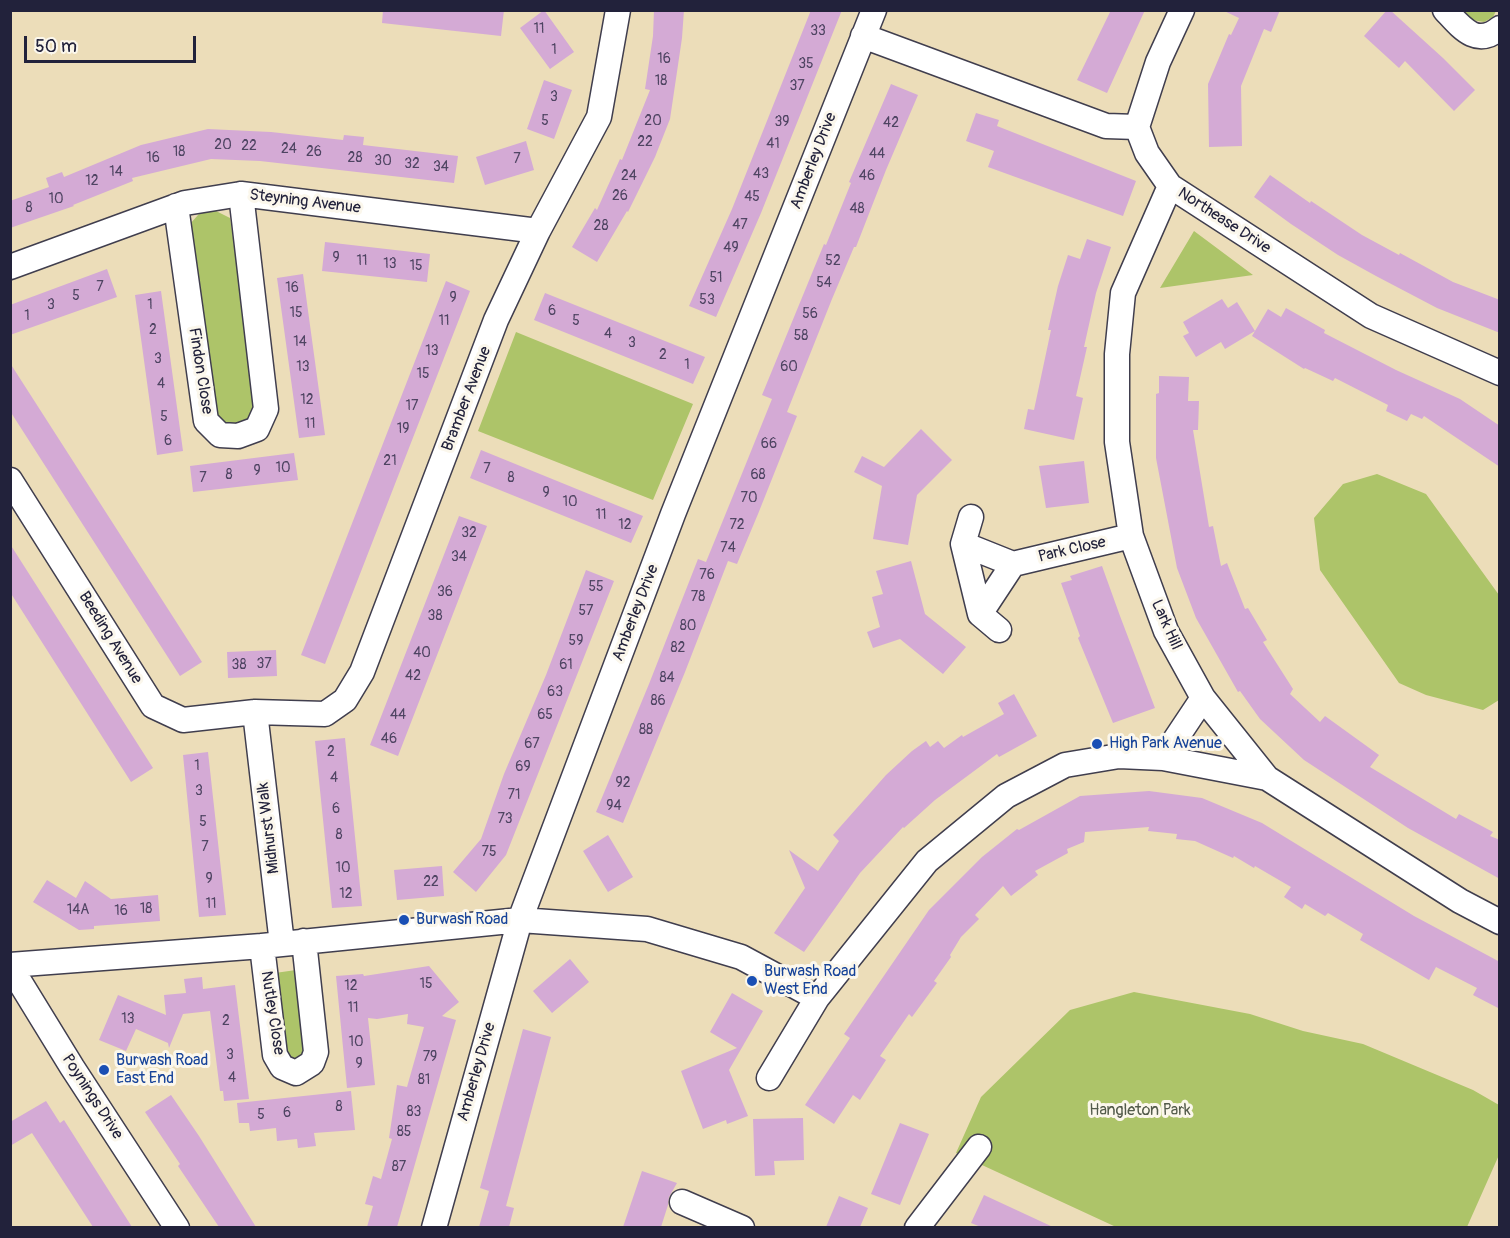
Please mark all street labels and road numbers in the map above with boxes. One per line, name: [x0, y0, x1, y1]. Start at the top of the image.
street label: Amberley Drive: [787, 110, 841, 212]
street label: Northease Drive: [1174, 184, 1274, 258]
street label: Steyning Avenue: [248, 186, 362, 218]
street label: Findon Close: [184, 326, 216, 416]
street label: Bramber Avenue: [438, 344, 496, 454]
street label: Park Close: [1036, 533, 1108, 567]
street label: Amberley Drive: [609, 562, 663, 664]
street label: Beeding Avenue: [74, 588, 146, 688]
street label: Lark Hill: [1146, 597, 1186, 653]
street label: Midhurst Walk: [254, 781, 284, 875]
street label: Nutley Close: [256, 970, 288, 1056]
street label: Amberley Drive: [454, 1020, 500, 1124]
street label: Poynings Drive: [57, 1051, 127, 1143]

